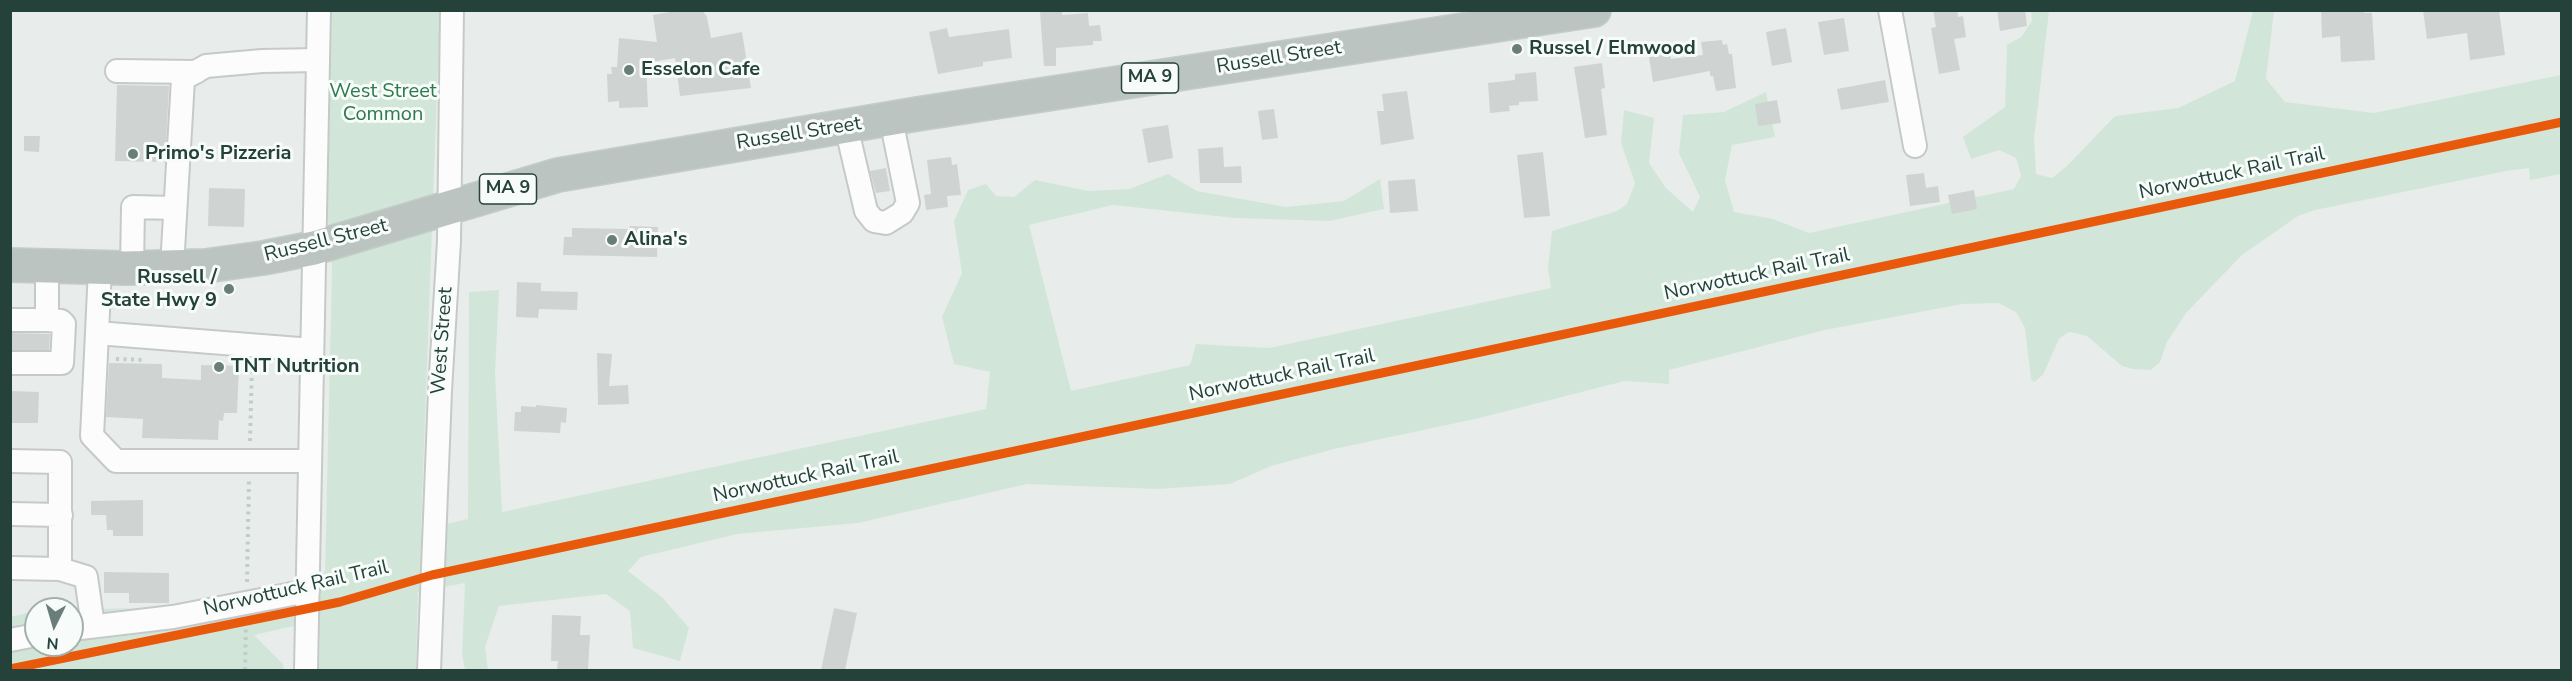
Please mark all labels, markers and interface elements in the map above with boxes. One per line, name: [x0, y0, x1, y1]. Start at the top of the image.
street label: Russell Street: [1215, 36, 1343, 80]
place label: Russel / Elmwood: [1529, 37, 1696, 61]
marker: Russel / Elmwood: [1510, 42, 1524, 56]
place label: Esselon Cafe: [641, 58, 760, 82]
marker: Esselon Cafe: [622, 63, 636, 77]
road number: MA 9: [1122, 63, 1178, 93]
park label: West Street Common: [329, 80, 437, 127]
street label: Russell Street: [735, 112, 863, 156]
place label: Primo's Pizzeria: [145, 142, 291, 166]
street label: Norwottuck Rail Trail: [2137, 143, 2327, 205]
marker: Primo's Pizzeria: [126, 147, 140, 161]
road number: MA 9: [480, 174, 536, 204]
street label: Russell Street: [262, 214, 390, 268]
place label: Alina's: [624, 228, 688, 252]
marker: Alina's: [605, 233, 619, 247]
street label: Norwottuck Rail Trail: [1662, 244, 1852, 306]
place label: Russell / State Hwy 9: [101, 266, 217, 313]
marker: Russell / State Hwy 9: [222, 282, 236, 296]
street label: West Street: [427, 286, 459, 396]
street label: Norwottuck Rail Trail: [1187, 345, 1377, 407]
place label: TNT Nutrition: [231, 355, 359, 379]
marker: TNT Nutrition: [212, 360, 226, 374]
street label: Norwottuck Rail Trail: [711, 446, 901, 508]
street label: Norwottuck Rail Trail: [201, 556, 391, 622]
north arrow: [24, 597, 84, 657]
text: N: [46, 631, 60, 654]

